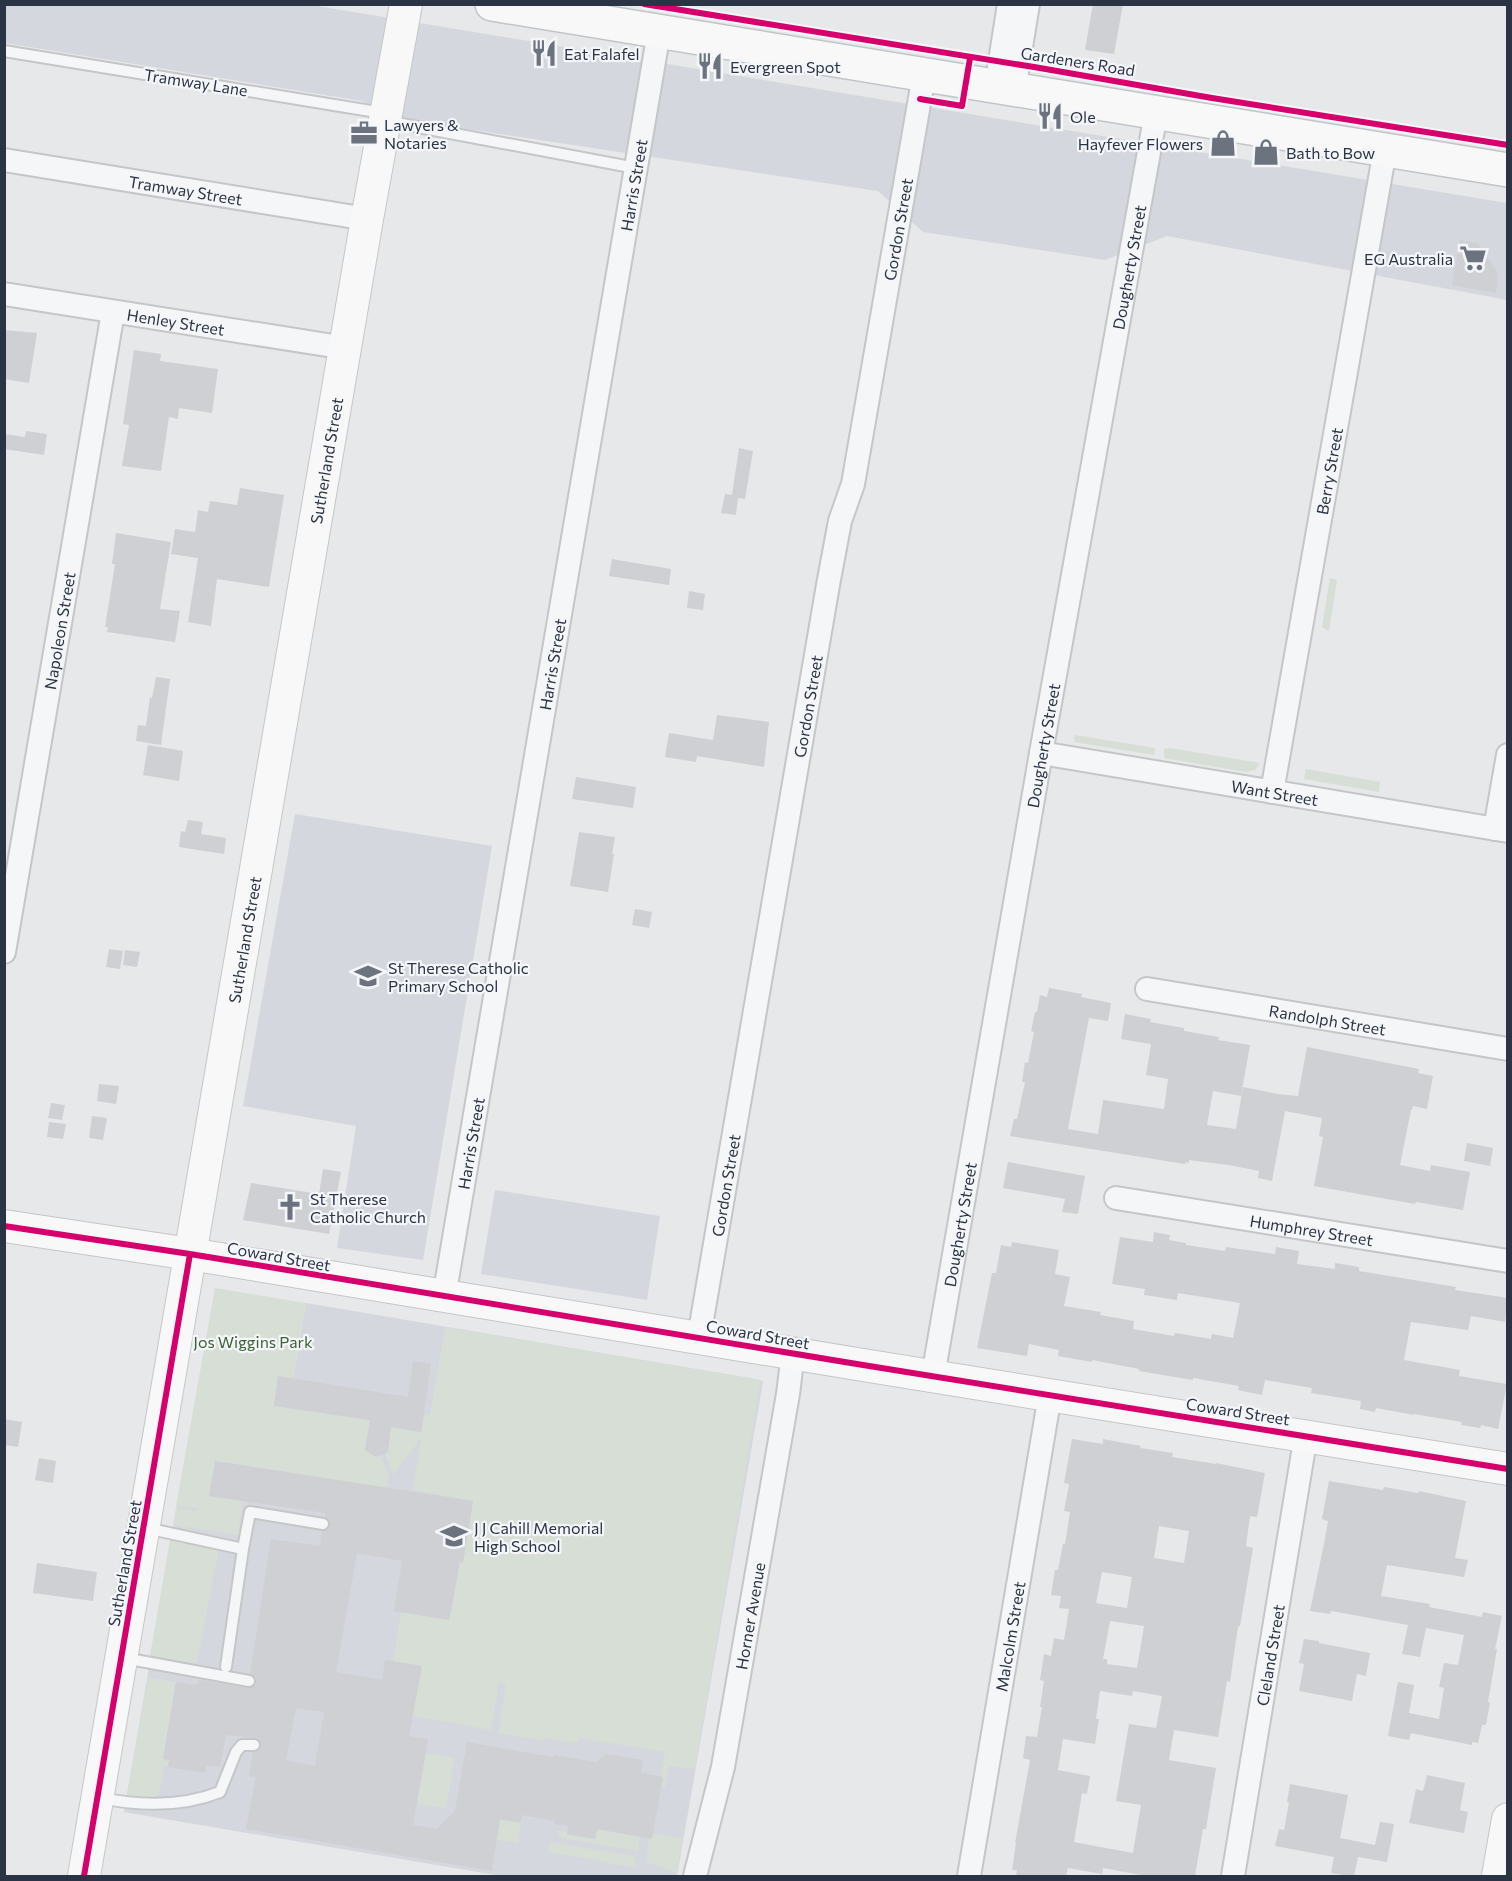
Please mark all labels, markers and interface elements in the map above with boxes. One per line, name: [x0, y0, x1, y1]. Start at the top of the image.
restaurant icon: Eat Falafel: [529, 38, 559, 68]
street label: Gardeners Road: [1020, 43, 1136, 79]
place label: Eat Falafel: [564, 44, 640, 63]
restaurant icon: Evergreen Spot: [695, 51, 725, 81]
place label: Evergreen Spot: [730, 57, 841, 76]
street label: Tramway Lane: [143, 64, 249, 100]
restaurant icon: Ole: [1035, 101, 1065, 131]
place label: Ole: [1070, 107, 1096, 126]
place label: Lawyers & Notaries: [384, 115, 459, 152]
office icon: Lawyers & Notaries: [349, 118, 379, 148]
shop icon: Hayfever Flowers: [1208, 128, 1238, 158]
place label: Hayfever Flowers: [1078, 134, 1203, 153]
street label: Harris Street: [616, 137, 650, 232]
shop icon: Bath to Bow: [1251, 137, 1281, 167]
place label: Bath to Bow: [1286, 143, 1375, 162]
street label: Tramway Street: [127, 171, 244, 208]
street label: Gordon Street: [879, 176, 916, 282]
street label: Dougherty Street: [1108, 203, 1149, 331]
supermarket icon: EG Australia: [1458, 243, 1488, 273]
place label: EG Australia: [1364, 249, 1453, 268]
street label: Henley Street: [126, 304, 226, 338]
street label: Sutherland Street: [306, 395, 346, 525]
street label: Berry Street: [1312, 425, 1346, 516]
street label: Napoleon Street: [39, 570, 78, 691]
street label: Harris Street: [534, 616, 569, 711]
street label: Gordon Street: [789, 653, 825, 759]
street label: Dougherty Street: [1022, 681, 1063, 809]
street label: Want Street: [1230, 775, 1320, 809]
street label: Sutherland Street: [224, 874, 264, 1004]
place label: St Therese Catholic Primary School: [388, 958, 529, 995]
school or university icon: St Therese Catholic Primary School: [353, 961, 383, 991]
street label: Randolph Street: [1268, 1000, 1388, 1038]
street label: Harris Street: [453, 1095, 487, 1191]
street label: Gordon Street: [707, 1132, 743, 1238]
street label: Dougherty Street: [939, 1160, 980, 1288]
place label: St Therese Catholic Church: [310, 1189, 426, 1226]
church icon: St Therese Catholic Church: [275, 1192, 305, 1222]
street label: Humphrey Street: [1248, 1210, 1375, 1249]
street label: Coward Street: [226, 1238, 333, 1275]
street label: Coward Street: [705, 1316, 812, 1353]
park label: Jos Wiggins Park: [193, 1332, 313, 1351]
street label: Coward Street: [1185, 1393, 1292, 1429]
street label: Sutherland Street: [104, 1498, 145, 1628]
place label: J J Cahill Memorial High School: [474, 1518, 603, 1555]
school or university icon: J J Cahill Memorial High School: [439, 1521, 469, 1551]
street label: Horner Avenue: [731, 1561, 768, 1671]
street label: Malcolm Street: [991, 1579, 1028, 1693]
street label: Cleland Street: [1252, 1602, 1287, 1707]

